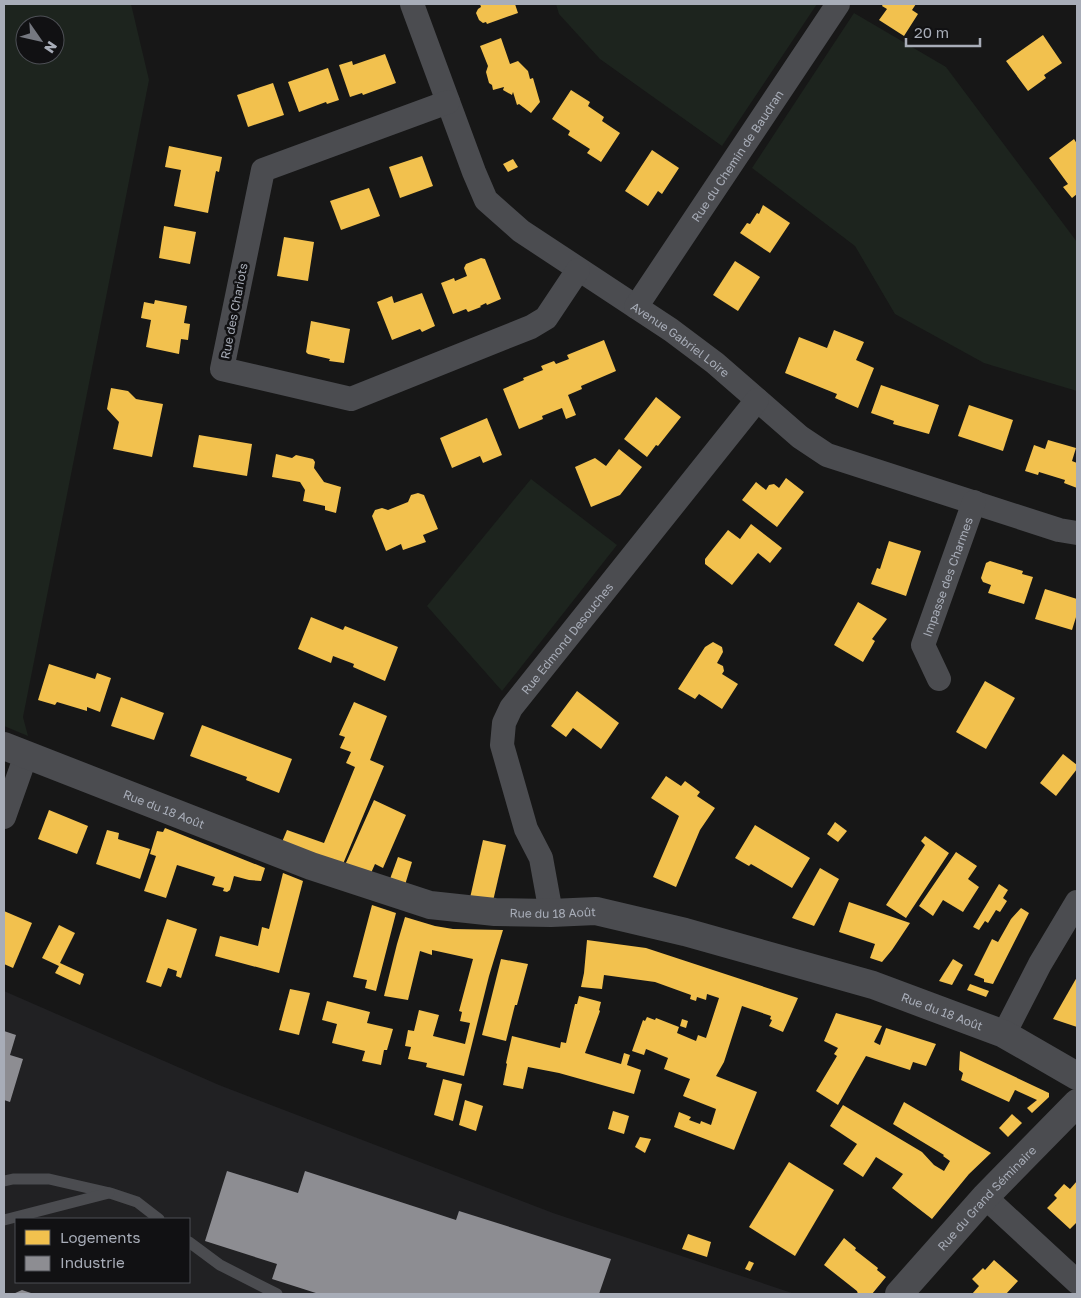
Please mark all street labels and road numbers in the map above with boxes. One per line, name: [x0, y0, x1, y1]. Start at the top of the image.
street label: Rue du Chemin de Baudran: [688, 87, 786, 224]
street label: Rue des Chariots: [217, 262, 251, 360]
street label: Avenue Gabriel Loire: [628, 298, 733, 380]
street label: Impasse des Charmes: [919, 515, 976, 639]
street label: Rue Edmond Desouches: [518, 579, 616, 697]
street label: Rue du 18 Août: [121, 786, 207, 831]
street label: Rue du 18 Août: [510, 904, 596, 921]
street label: Rue du 18 Août: [899, 989, 985, 1033]
street label: Rue du Grand Séminaire: [934, 1142, 1039, 1253]

